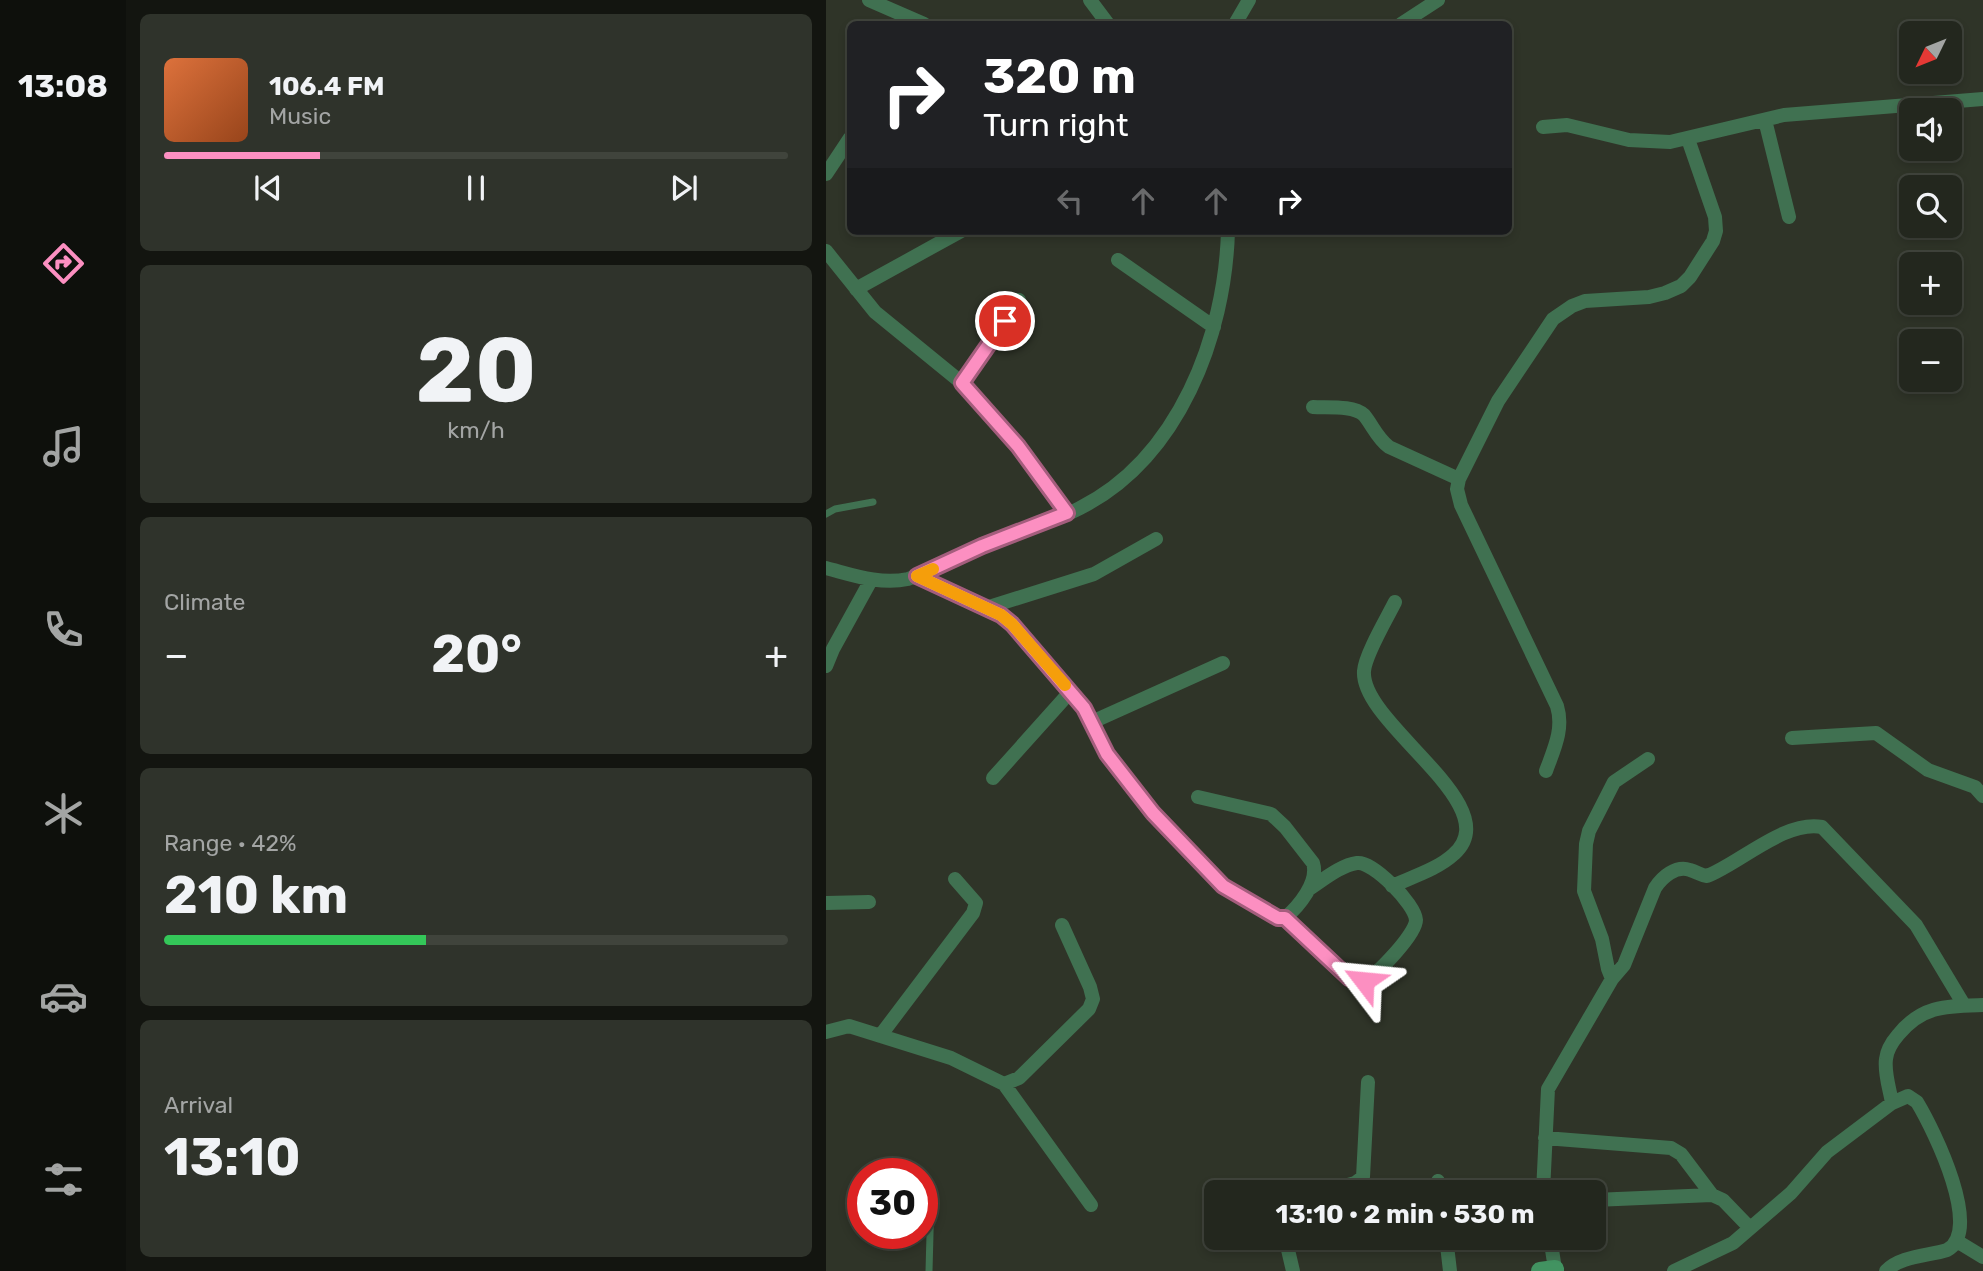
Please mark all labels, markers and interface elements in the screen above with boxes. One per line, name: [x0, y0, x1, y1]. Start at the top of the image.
north arrow: [1899, 21, 1962, 84]
map controls: [1899, 21, 1962, 392]
text: 320 m: [983, 47, 1136, 105]
icon: right: [868, 49, 959, 140]
text: 13:08: [18, 67, 108, 105]
text: 106.4 FM: [269, 71, 385, 102]
button: sound: [1899, 98, 1962, 161]
text: Music: [269, 102, 331, 130]
text: Turn right: [983, 106, 1128, 144]
icon: previous: [249, 169, 287, 207]
icon: pause: [457, 169, 495, 207]
icon: next: [665, 169, 703, 207]
button: search: [1899, 175, 1962, 238]
icon: left: [1051, 182, 1089, 220]
icon: ahead: [1124, 182, 1162, 220]
icon: ahead: [1197, 182, 1235, 220]
icon: right: [1270, 182, 1308, 220]
icon: directions: [39, 239, 88, 288]
button: +: [1899, 252, 1962, 315]
pin: [975, 291, 1035, 351]
icon: arrive: [986, 302, 1024, 340]
text: 20: [415, 316, 537, 424]
button: −: [1899, 329, 1962, 392]
text: km/h: [447, 416, 505, 444]
icon: music: [39, 422, 88, 471]
text: Climate: [164, 588, 245, 616]
icon: phone: [39, 605, 88, 654]
text: 20°: [431, 623, 522, 685]
text: −: [164, 632, 189, 678]
text: +: [764, 632, 788, 678]
icon: climate: [39, 789, 88, 838]
text: Range · 42%: [164, 829, 296, 857]
text: 210 km: [164, 864, 348, 926]
position arrow: [1327, 944, 1401, 1018]
icon: car: [39, 972, 88, 1021]
text: Arrival: [164, 1091, 233, 1119]
text: 13:10: [164, 1126, 301, 1188]
icon: filters: [39, 1155, 88, 1204]
speed limit sign: 30: [847, 1158, 938, 1249]
text: 13:10 · 2 min · 530 m: [1276, 1199, 1534, 1230]

